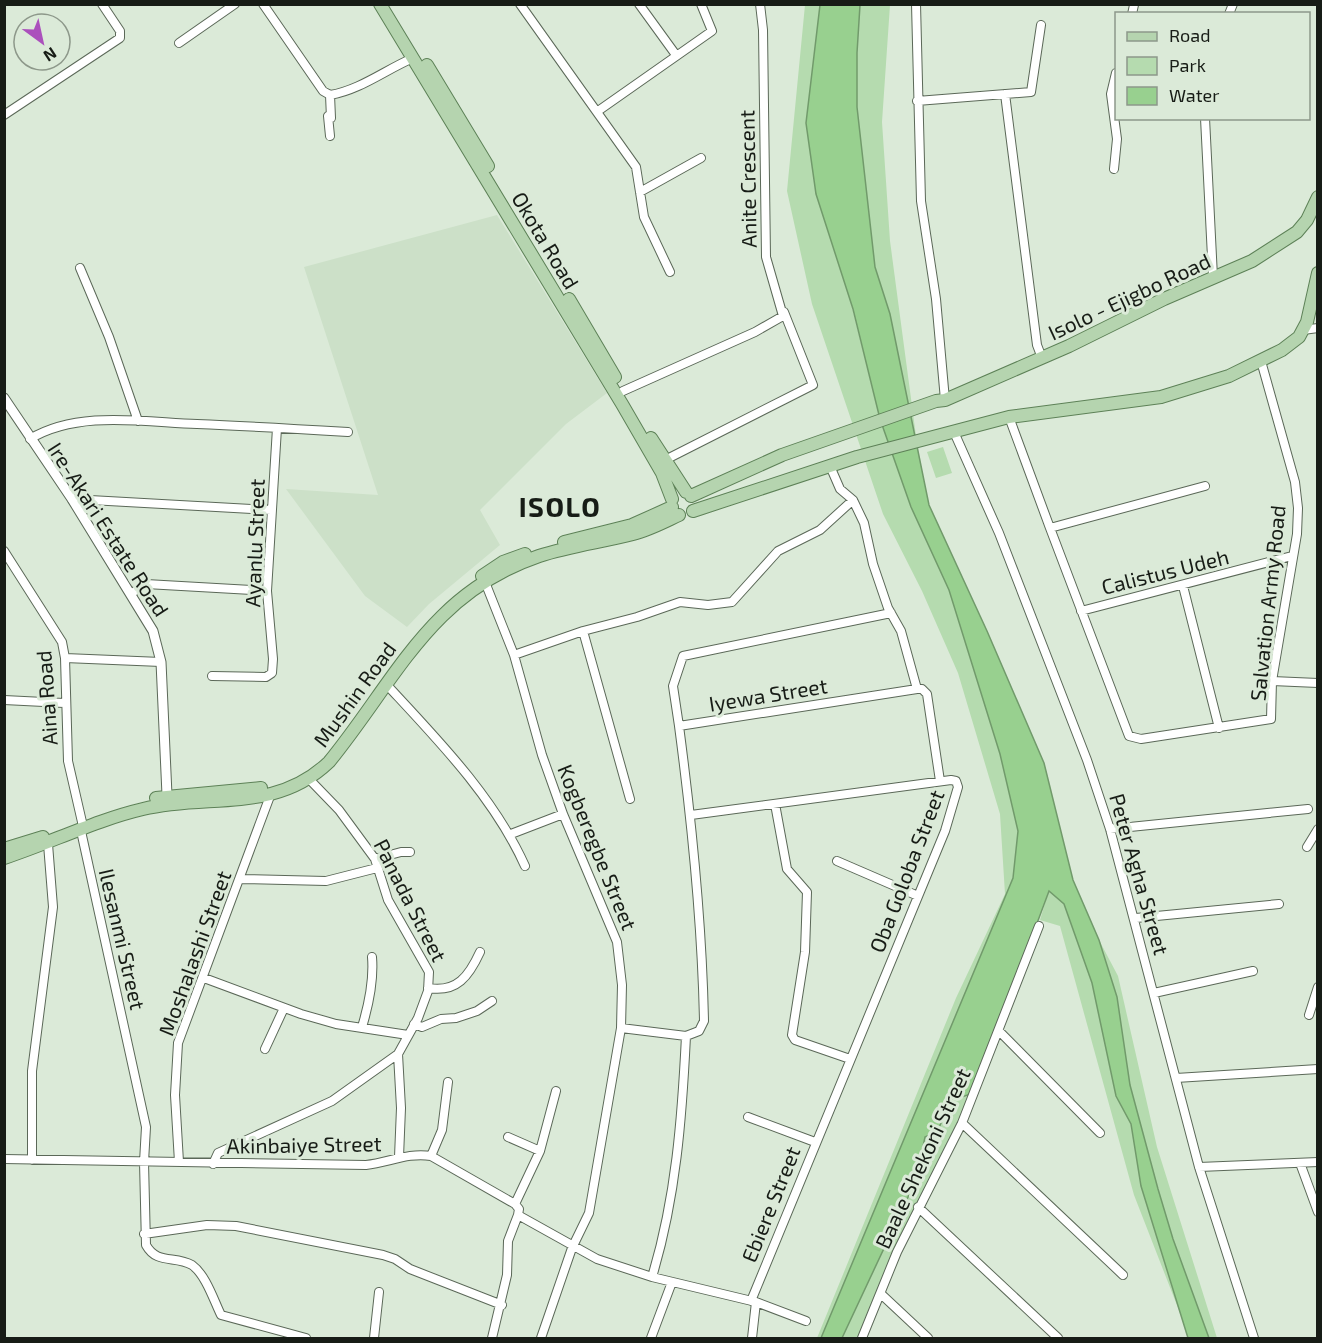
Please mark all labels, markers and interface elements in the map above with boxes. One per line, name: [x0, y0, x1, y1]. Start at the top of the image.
north arrow: [12, 12, 72, 72]
legend: [1115, 12, 1310, 120]
text: Road: [1169, 24, 1210, 46]
text: N: [40, 44, 60, 66]
text: Park: [1169, 54, 1206, 76]
text: Water: [1169, 84, 1219, 106]
street label: Anite Crescent: [733, 110, 761, 248]
street label: Okota Road: [507, 187, 585, 293]
street label: Isolo - Ejigbo Road: [1044, 247, 1214, 345]
street label: Ire-Akari Estate Road: [43, 437, 175, 621]
street label: Ayanlu Street: [239, 478, 269, 608]
district label: ISOLO: [519, 490, 601, 522]
street label: Salvation Army Road: [1244, 504, 1290, 702]
street label: Calistus Udeh: [1099, 543, 1231, 599]
street label: Mushin Road: [308, 637, 400, 751]
street label: Aina Road: [30, 650, 62, 746]
street label: Iyewa Street: [707, 672, 829, 716]
street label: Kogberegbe Street: [553, 761, 643, 933]
street label: Oba Goloba Street: [864, 786, 948, 956]
street label: Peter Agha Street: [1105, 791, 1175, 957]
street label: Panada Street: [369, 835, 453, 965]
street label: Ilesanmi Street: [95, 866, 151, 1012]
street label: Moshalashi Street: [153, 867, 235, 1039]
street label: Baale Shekoni Street: [869, 1064, 975, 1252]
street label: Akinbaiye Street: [226, 1130, 382, 1158]
street label: Ebiere Street: [735, 1142, 805, 1266]

